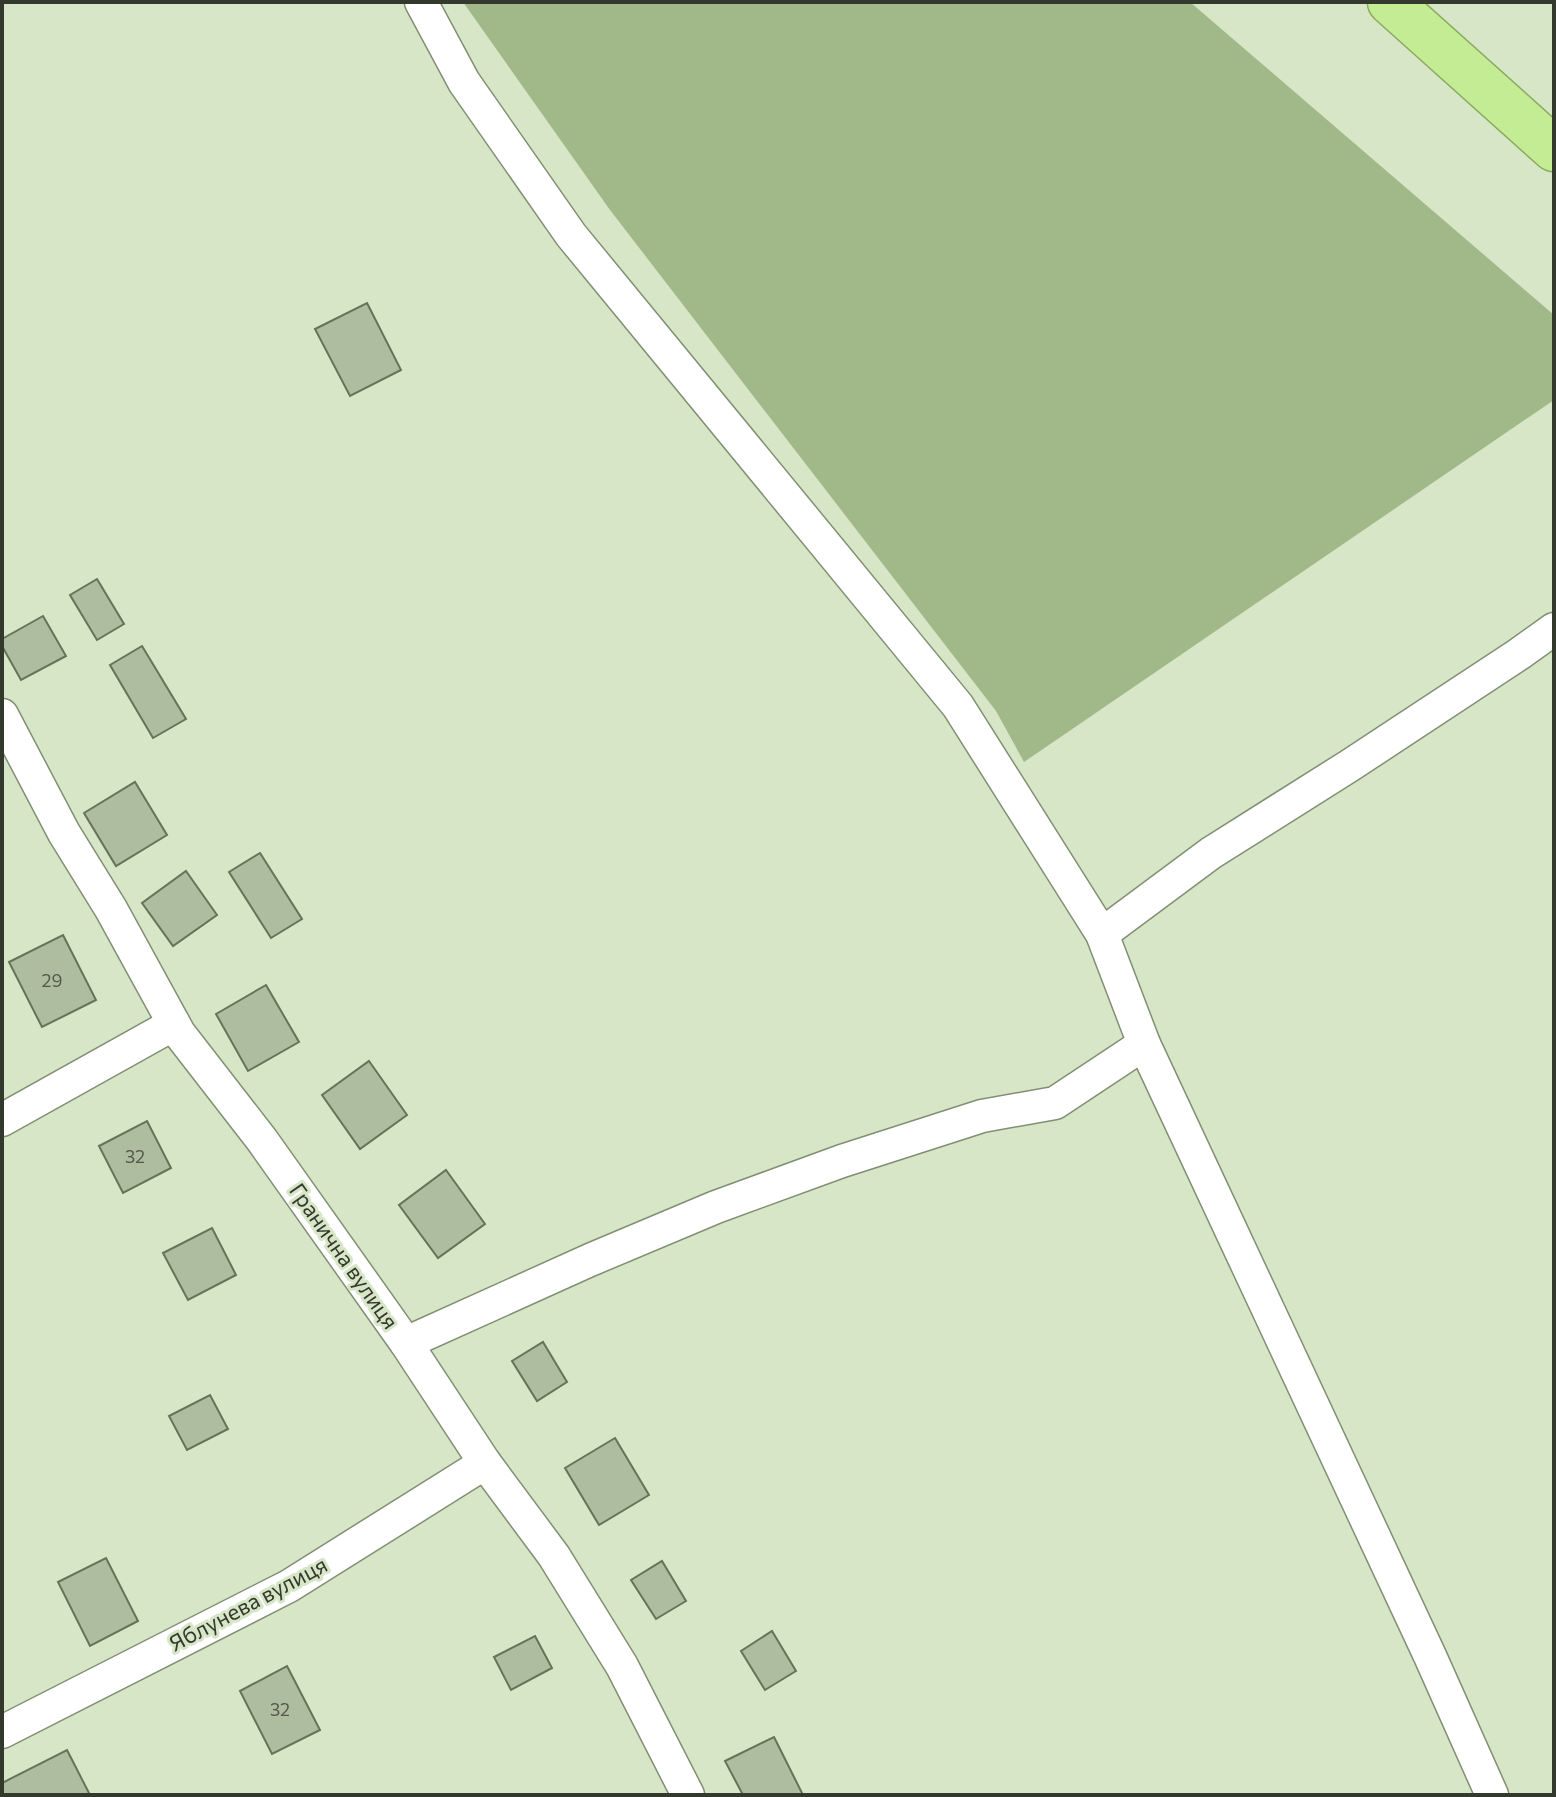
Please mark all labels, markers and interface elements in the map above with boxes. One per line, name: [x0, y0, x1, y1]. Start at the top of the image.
house number: 29: [42, 969, 62, 991]
house number: 32: [125, 1145, 145, 1167]
street label: Гранична вулиця: [284, 1178, 405, 1334]
street label: Яблунева вулиця: [164, 1550, 332, 1657]
house number: 32: [270, 1698, 290, 1720]

